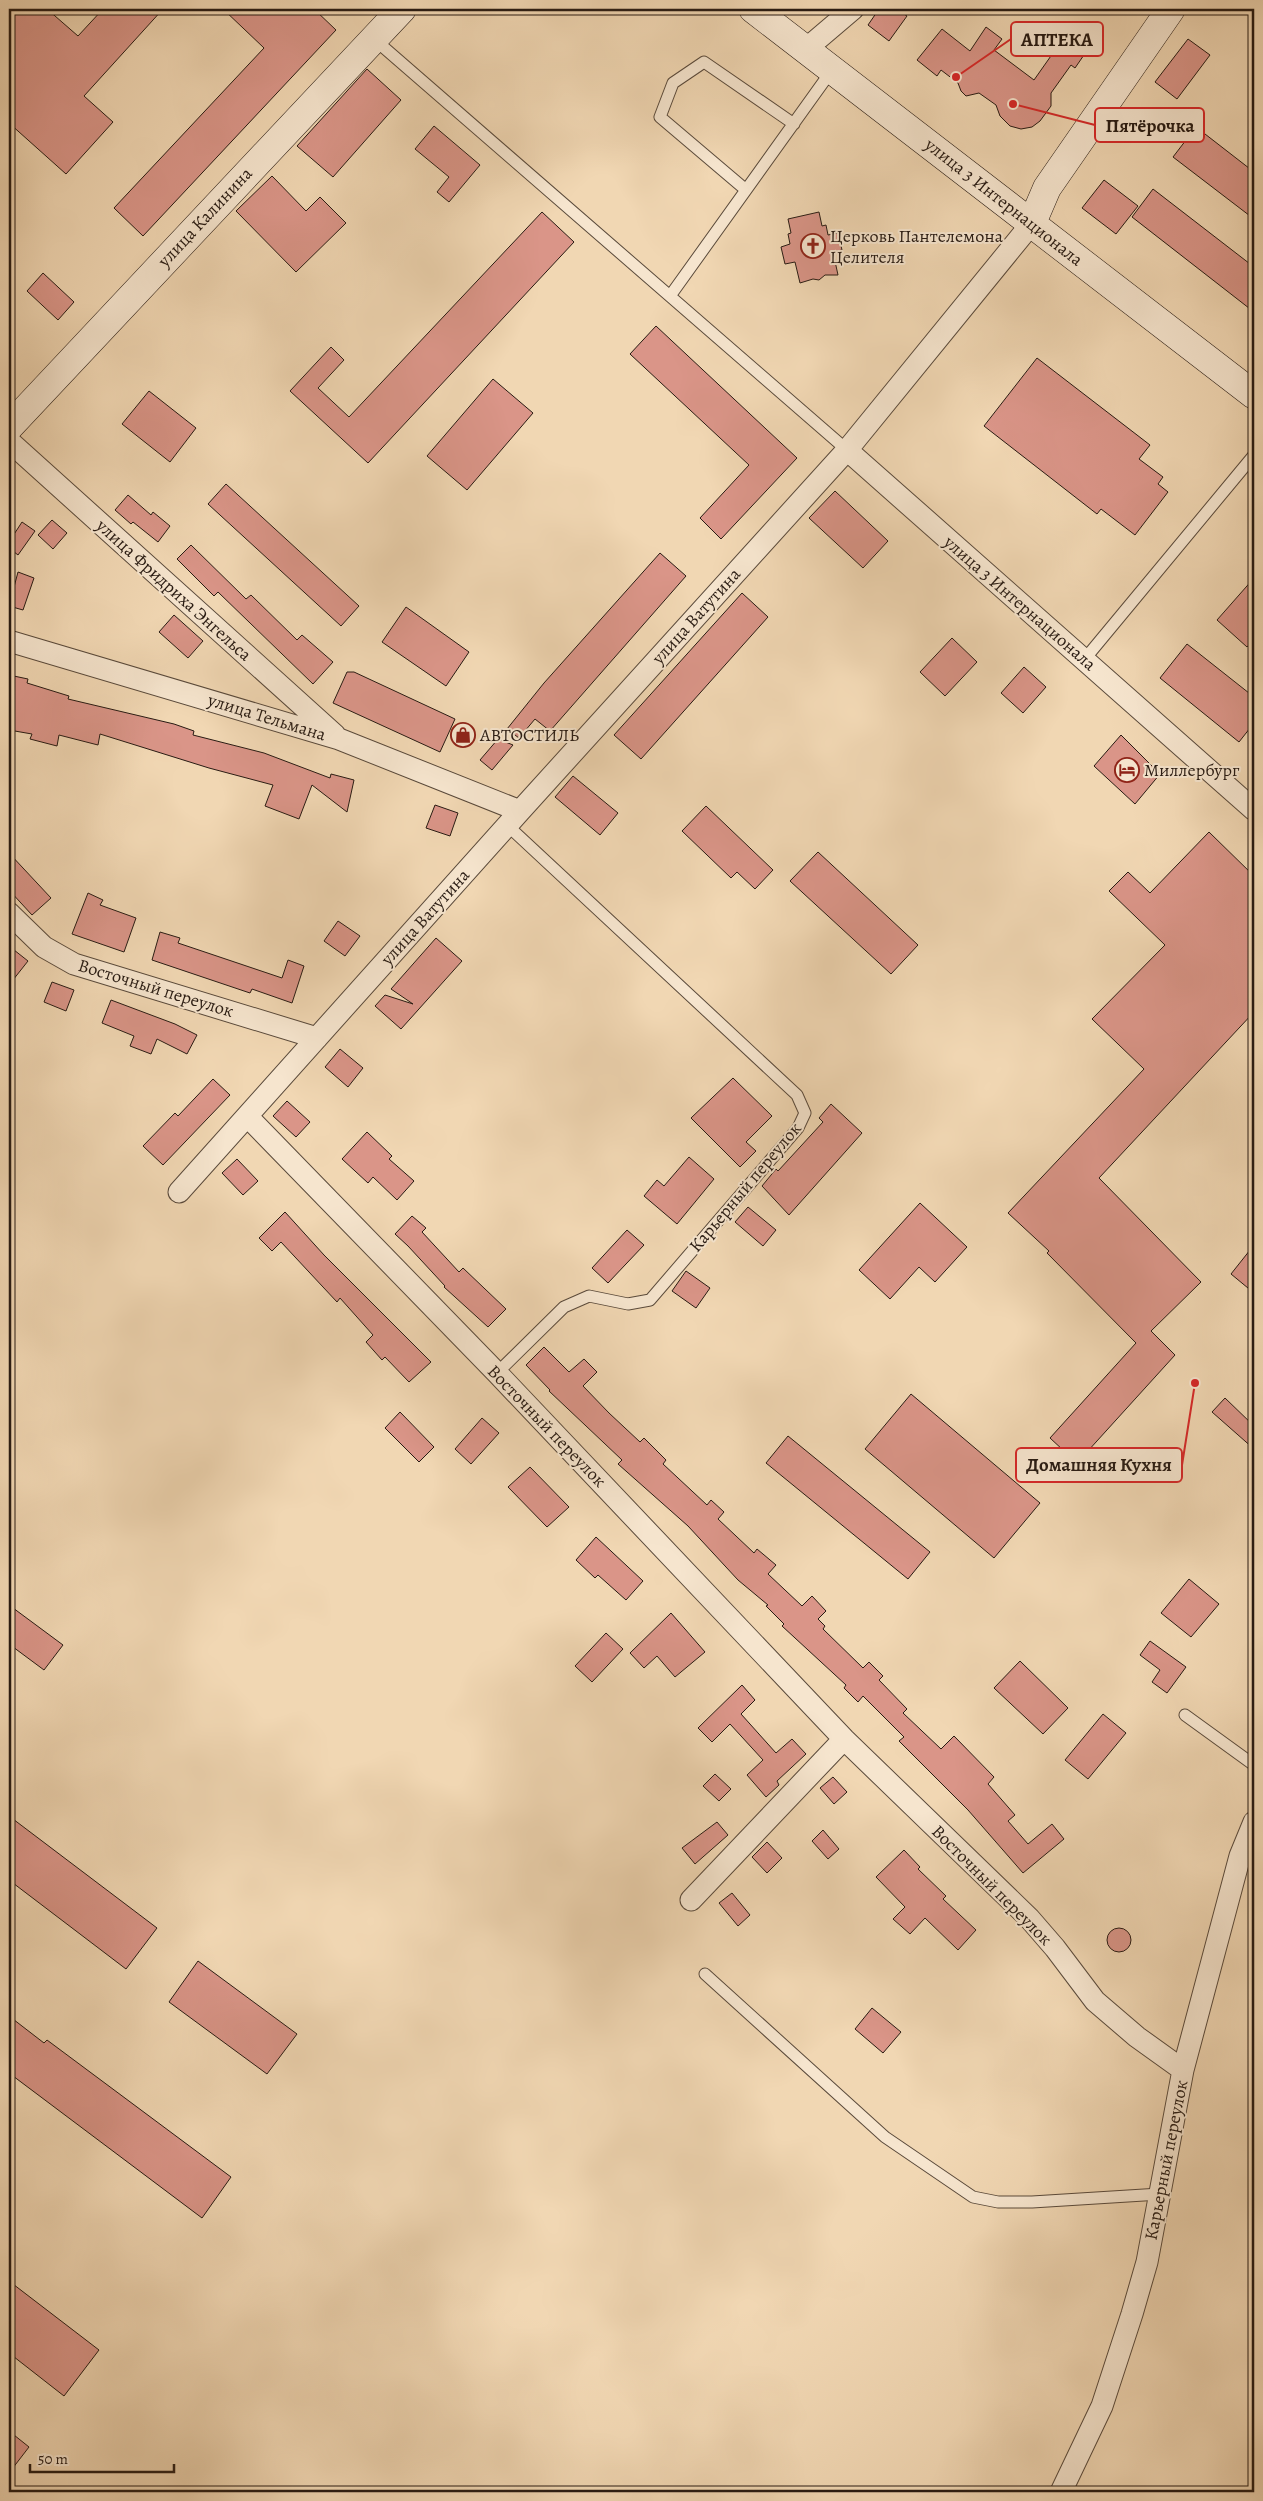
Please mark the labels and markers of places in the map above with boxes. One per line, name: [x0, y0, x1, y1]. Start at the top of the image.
callout: АПТЕКА: [1011, 22, 1103, 56]
callout: Пятёрочка: [1095, 108, 1204, 142]
place label: Церковь Пантелемона Целителя: [830, 224, 1004, 269]
church icon: Церковь Пантелемона Целителя: [800, 233, 826, 259]
shop icon: АВТОСТИЛЬ: [450, 722, 476, 748]
place label: АВТОСТИЛЬ: [479, 723, 579, 747]
hotel icon: Миллербург: [1114, 757, 1140, 783]
place label: Миллербург: [1144, 758, 1240, 782]
callout: Домашняя Кухня: [1016, 1448, 1182, 1482]

